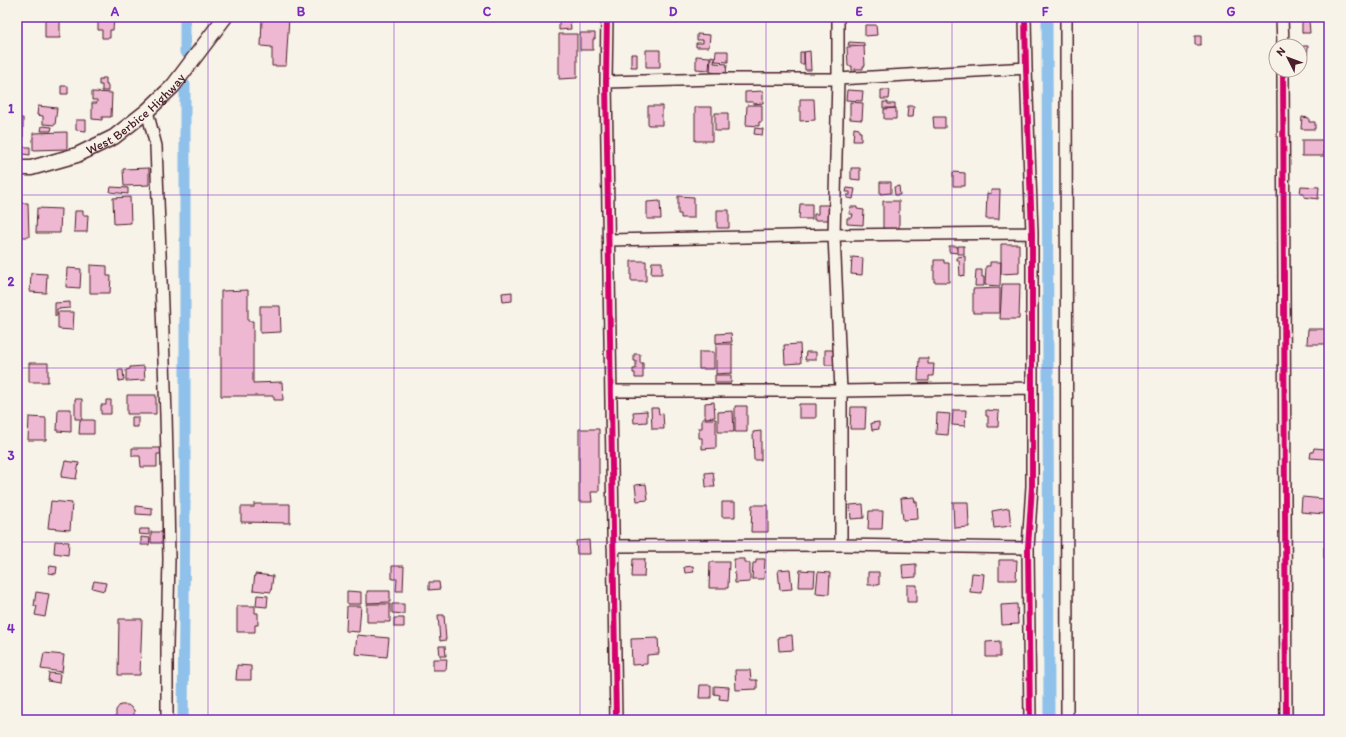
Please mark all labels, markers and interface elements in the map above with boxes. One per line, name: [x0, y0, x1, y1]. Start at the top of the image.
text: A: [110, 4, 120, 19]
text: B: [297, 4, 306, 19]
text: C: [483, 4, 492, 19]
text: D: [669, 4, 678, 19]
text: E: [855, 4, 863, 19]
text: F: [1042, 4, 1049, 19]
text: G: [1227, 4, 1236, 19]
north arrow: [1268, 38, 1308, 78]
text: N: [1274, 45, 1288, 59]
street label: West Berbice Highway: [84, 70, 188, 158]
text: 1: [8, 101, 14, 116]
text: 2: [8, 274, 15, 289]
text: 3: [7, 448, 15, 463]
text: 4: [7, 621, 15, 636]

